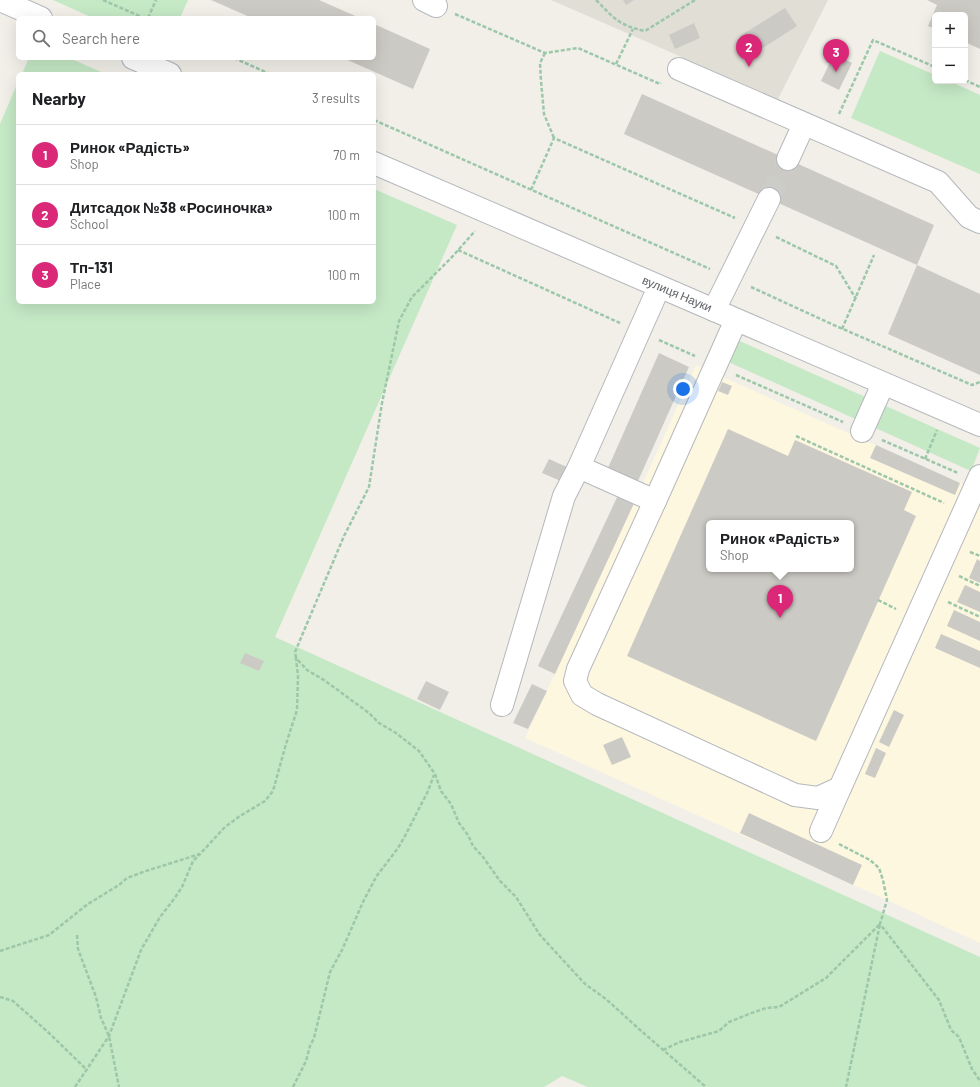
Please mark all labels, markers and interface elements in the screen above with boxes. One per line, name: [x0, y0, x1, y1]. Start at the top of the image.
map controls: [932, 12, 968, 84]
button: +: [932, 12, 968, 48]
search box: [16, 16, 376, 60]
icon: search: [30, 27, 52, 49]
text: Search here: [62, 29, 140, 47]
pin: 2: [736, 34, 762, 67]
pin: 3: [823, 39, 849, 72]
button: −: [932, 48, 968, 84]
text: Nearby: [32, 88, 86, 108]
text: 3 results: [312, 90, 360, 106]
text: Ринок «Радість»: [70, 138, 190, 156]
text: 1: [43, 147, 47, 163]
text: 70 m: [333, 147, 360, 163]
text: Shop: [70, 156, 99, 172]
text: Дитсадок №38 «Росиночка»: [70, 198, 273, 216]
text: 2: [41, 207, 49, 223]
text: 100 m: [327, 207, 360, 223]
text: School: [70, 216, 108, 232]
text: Тп-131: [70, 258, 113, 276]
text: 3: [41, 267, 49, 283]
text: 100 m: [327, 267, 360, 283]
street label: вулиця Науки: [640, 272, 714, 315]
text: Place: [70, 276, 101, 292]
your location: [673, 379, 693, 399]
popup: [706, 520, 854, 572]
text: Ринок «Радість»: [720, 529, 840, 547]
text: Shop: [720, 547, 749, 563]
pin: 1: [767, 585, 793, 618]

